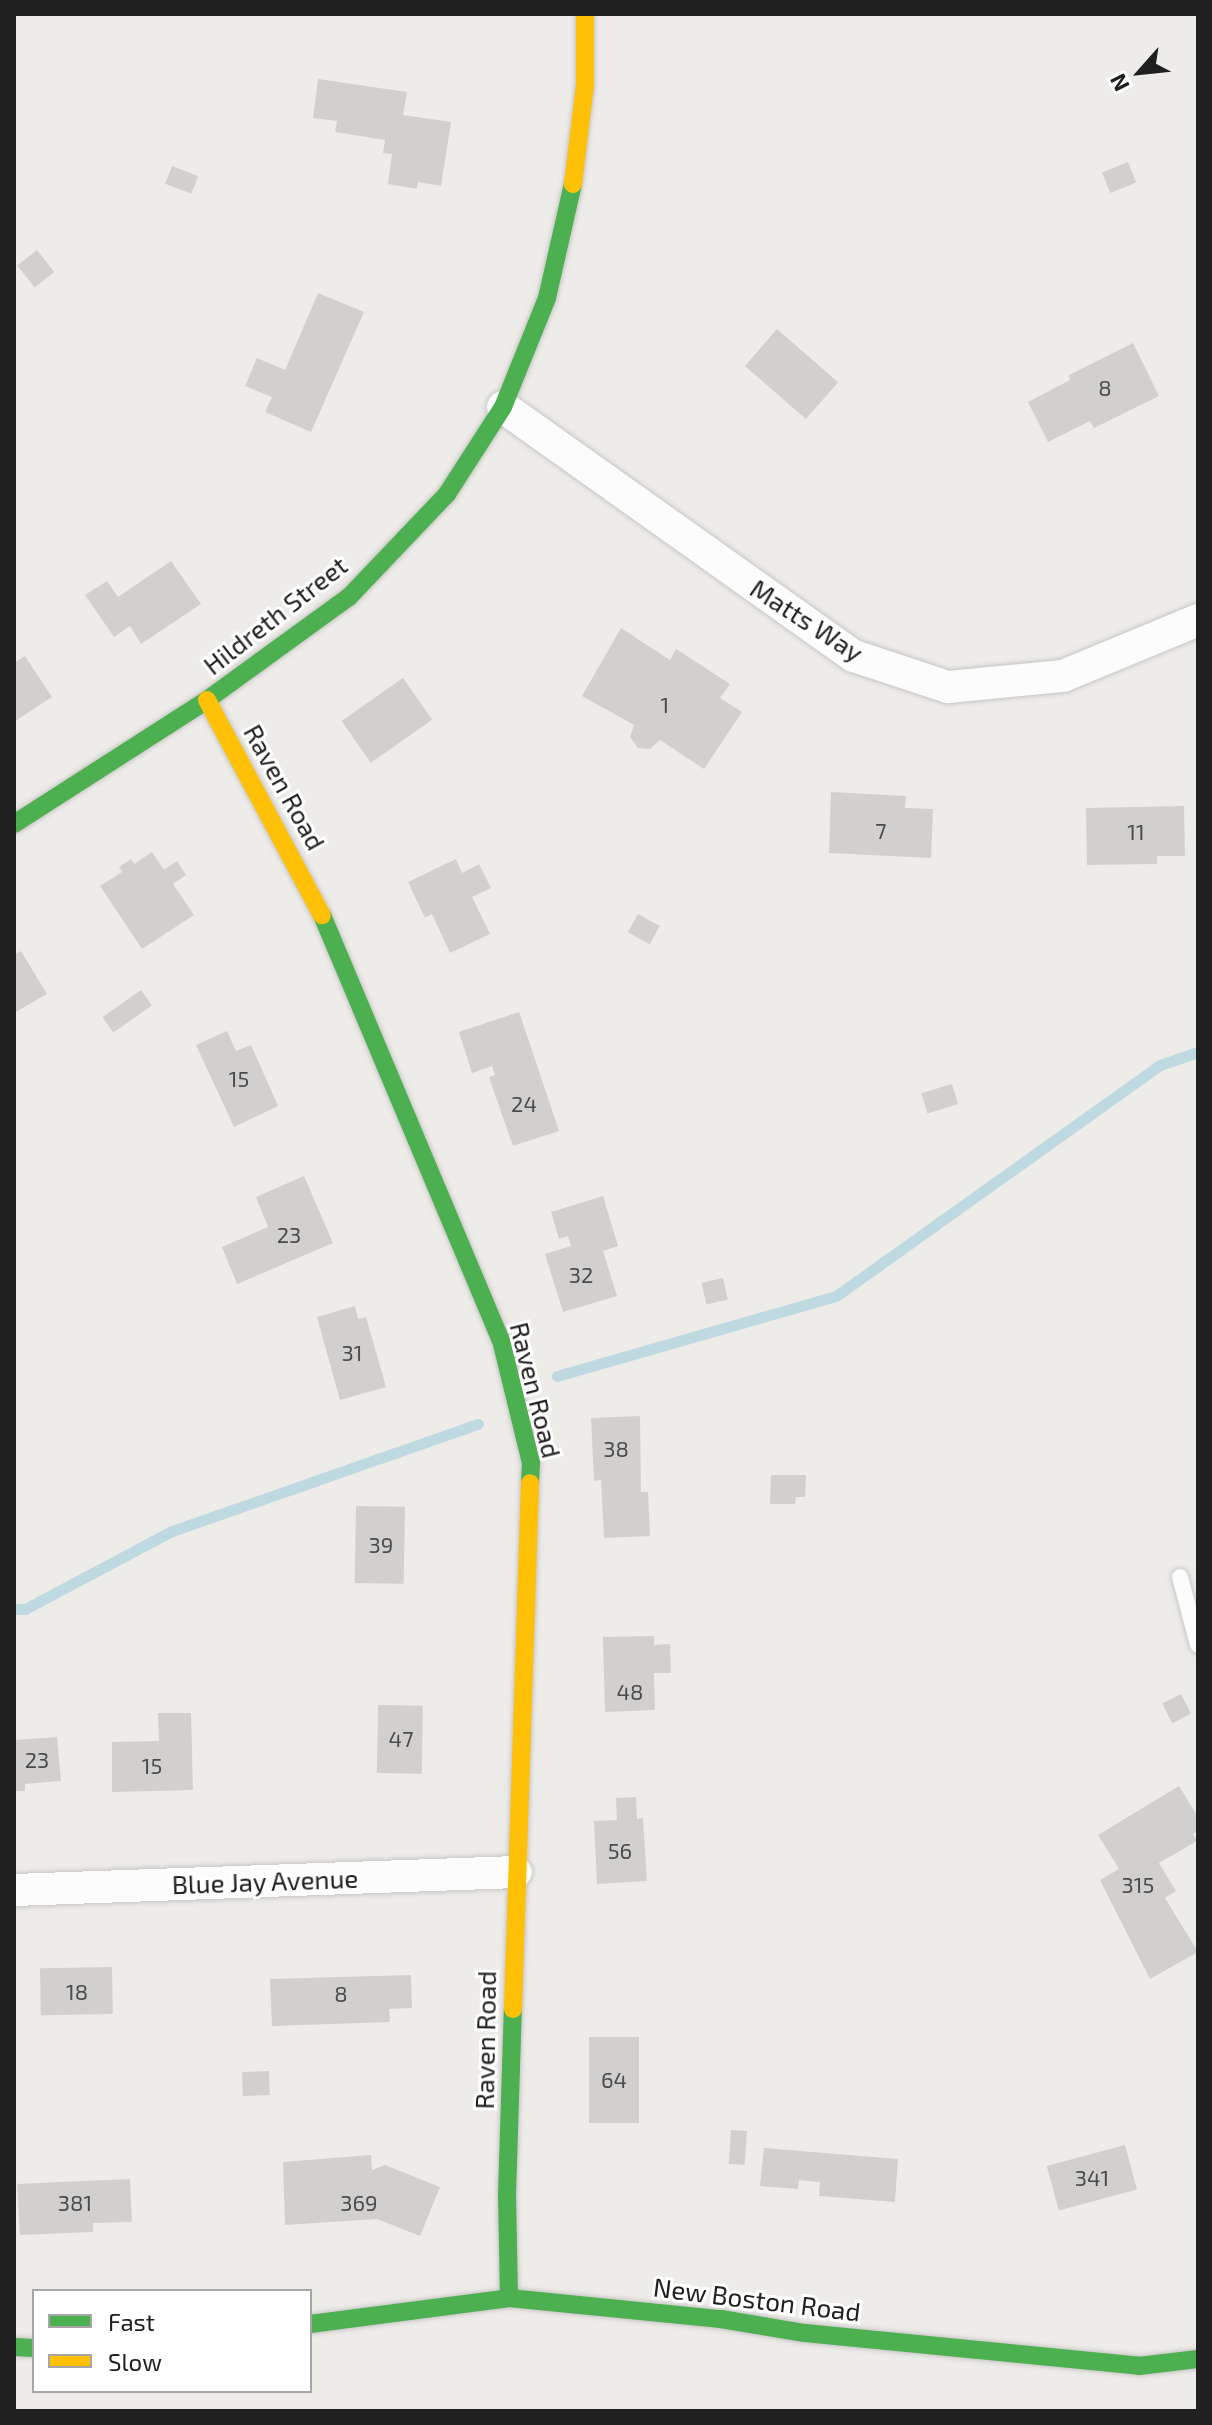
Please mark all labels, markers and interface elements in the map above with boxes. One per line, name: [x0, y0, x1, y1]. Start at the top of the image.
north arrow: [1100, 32, 1180, 112]
text: N: [1103, 70, 1134, 96]
house number: 8: [1098, 375, 1112, 401]
street label: Hildreth Street: [197, 549, 353, 681]
street label: Matts Way: [745, 572, 869, 668]
house number: 1: [661, 692, 669, 718]
street label: Raven Road: [238, 719, 332, 855]
house number: 7: [875, 818, 887, 844]
house number: 11: [1127, 819, 1145, 845]
house number: 15: [229, 1066, 249, 1092]
house number: 24: [511, 1091, 537, 1117]
house number: 23: [277, 1222, 301, 1248]
house number: 32: [569, 1262, 593, 1288]
street label: Raven Road: [504, 1319, 568, 1461]
house number: 31: [342, 1340, 362, 1366]
house number: 38: [603, 1436, 629, 1462]
house number: 39: [369, 1532, 393, 1558]
house number: 48: [617, 1679, 643, 1705]
house number: 47: [389, 1726, 413, 1752]
house number: 23: [25, 1747, 49, 1773]
house number: 15: [142, 1753, 162, 1779]
house number: 56: [608, 1838, 632, 1864]
street label: Blue Jay Avenue: [170, 1862, 360, 1900]
house number: 315: [1122, 1872, 1154, 1898]
street label: Raven Road: [468, 1970, 502, 2110]
house number: 18: [66, 1979, 88, 2005]
house number: 8: [334, 1981, 348, 2007]
house number: 64: [601, 2067, 627, 2093]
house number: 341: [1075, 2165, 1109, 2191]
house number: 381: [58, 2190, 92, 2216]
house number: 369: [340, 2190, 378, 2216]
street label: New Boston Road: [651, 2271, 863, 2327]
legend: [32, 2289, 312, 2393]
text: Fast: [108, 2307, 155, 2336]
text: Slow: [108, 2347, 162, 2376]

